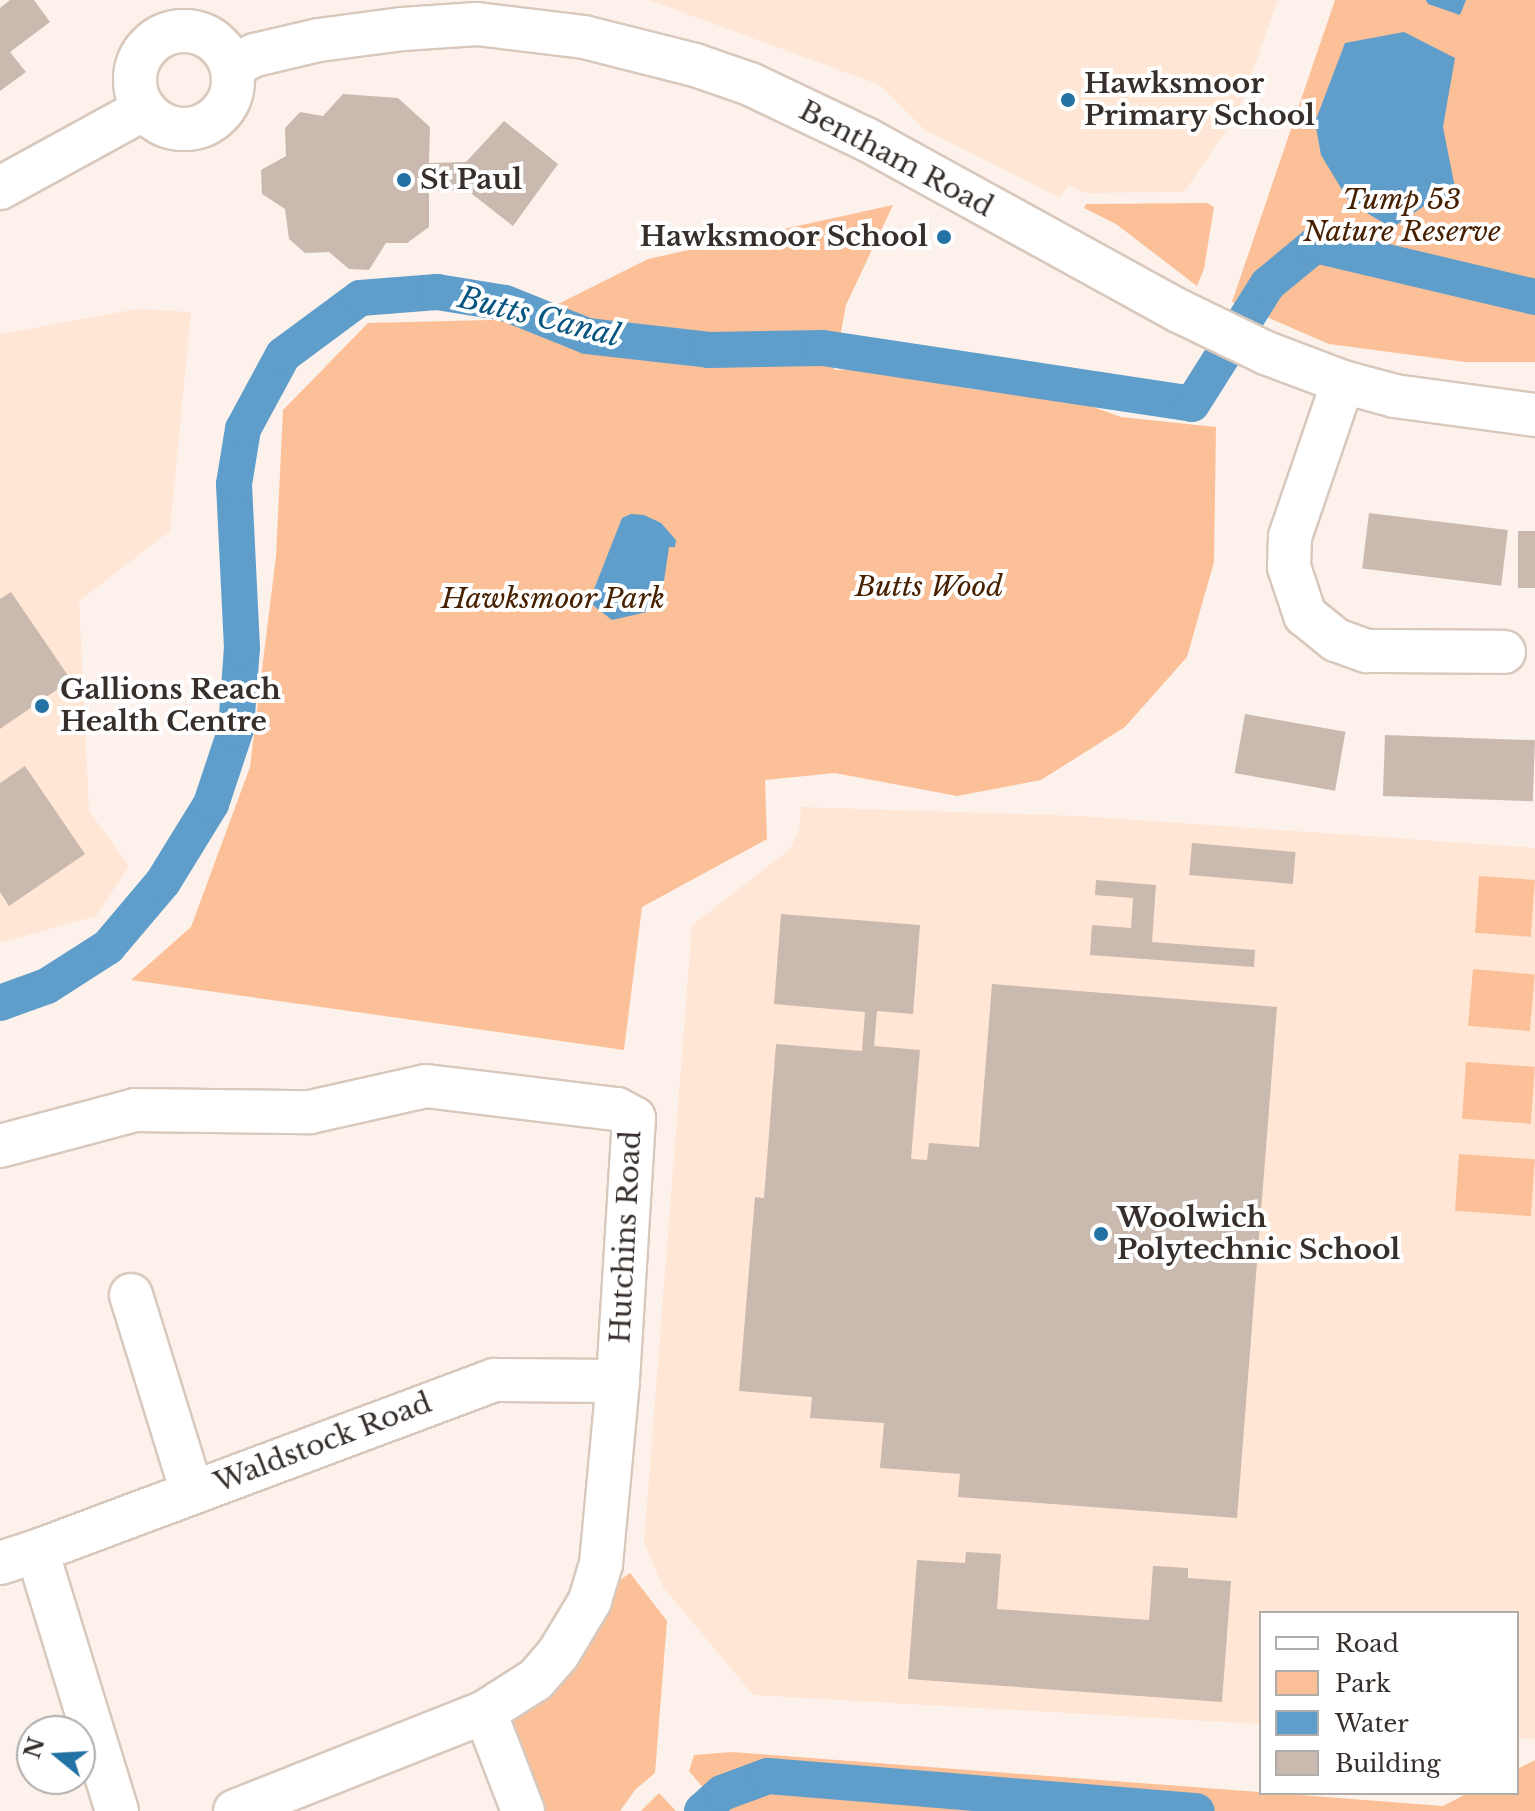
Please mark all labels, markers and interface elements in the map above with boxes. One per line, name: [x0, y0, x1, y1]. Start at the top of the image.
place label: Hawksmoor Primary School: [1084, 67, 1316, 133]
marker: Hawksmoor Primary School: [1059, 91, 1077, 109]
street label: Bentham Road: [793, 94, 999, 224]
place label: St Paul: [420, 163, 522, 197]
marker: St Paul: [395, 171, 413, 189]
park label: Tump 53 Nature Reserve: [1303, 183, 1501, 249]
place label: Hawksmoor School: [639, 220, 928, 254]
marker: Hawksmoor School: [935, 228, 953, 246]
water label: Butts Canal: [454, 280, 624, 354]
park label: Butts Wood: [855, 570, 1003, 604]
park label: Hawksmoor Park: [441, 582, 665, 616]
place label: Gallions Reach Health Centre: [60, 673, 281, 739]
marker: Gallions Reach Health Centre: [31, 695, 53, 717]
street label: Hutchins Road: [604, 1130, 648, 1344]
place label: Woolwich Polytechnic School: [1117, 1201, 1400, 1267]
marker: Woolwich Polytechnic School: [1092, 1225, 1110, 1243]
street label: Waldstock Road: [209, 1386, 437, 1500]
legend: [1259, 1611, 1519, 1795]
text: Road: [1335, 1629, 1399, 1658]
text: Park: [1335, 1669, 1391, 1698]
text: Water: [1335, 1709, 1409, 1738]
north arrow: [16, 1715, 96, 1795]
text: N: [19, 1734, 51, 1762]
text: Building: [1335, 1749, 1441, 1778]

